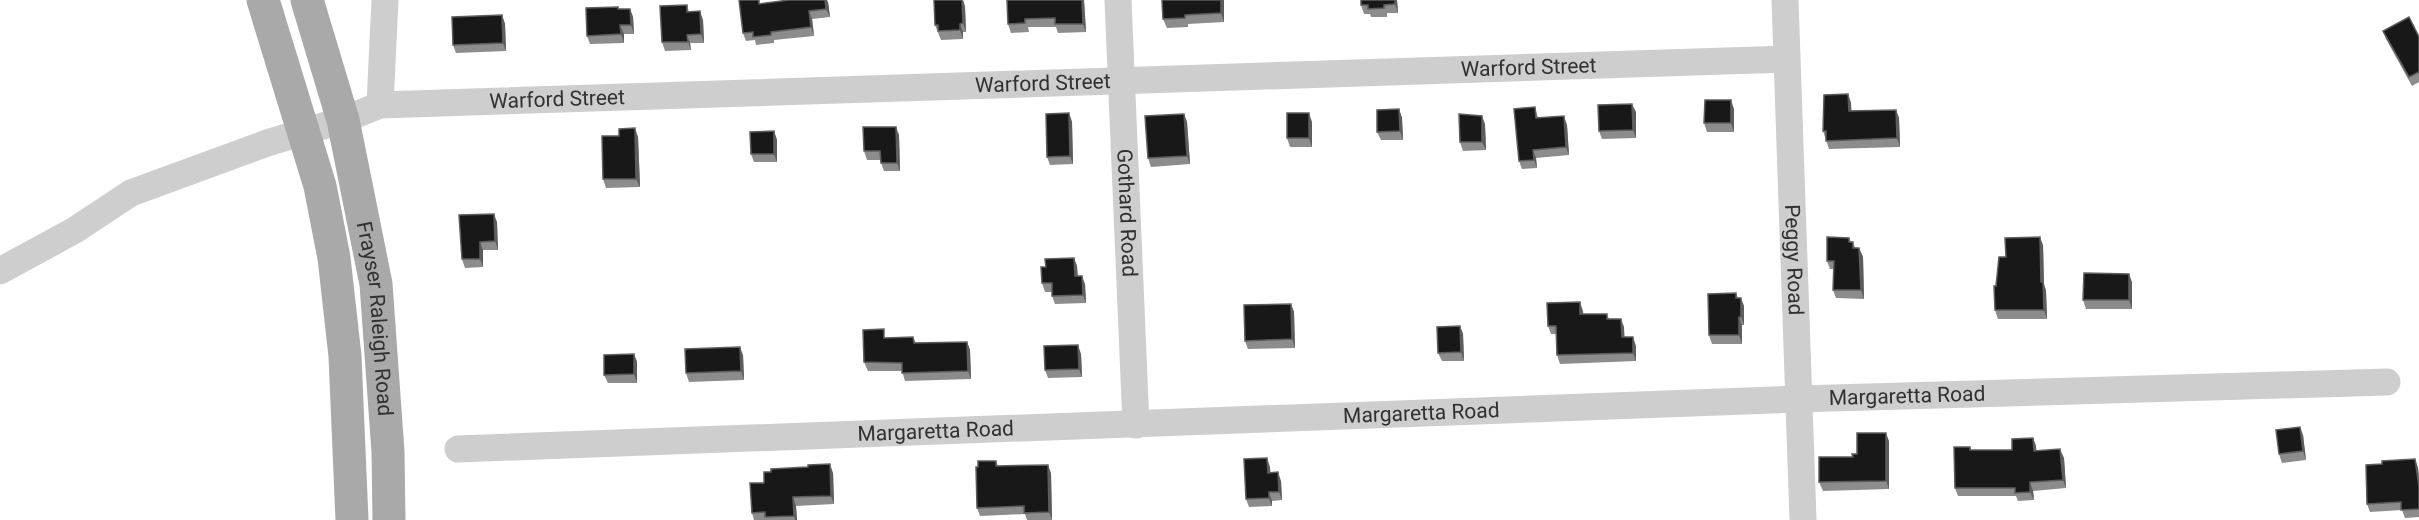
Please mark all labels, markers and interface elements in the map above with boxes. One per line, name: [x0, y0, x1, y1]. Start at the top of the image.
street label: Warford Street: [1460, 53, 1597, 82]
street label: Warford Street: [975, 69, 1111, 98]
street label: Warford Street: [489, 85, 625, 113]
street label: Gothard Road: [1112, 148, 1142, 277]
street label: Peggy Road: [1780, 204, 1808, 316]
street label: Frayser Raleigh Road: [352, 219, 397, 417]
street label: Margaretta Road: [1828, 382, 1986, 410]
street label: Margaretta Road: [1343, 398, 1500, 428]
street label: Margaretta Road: [857, 416, 1014, 446]

